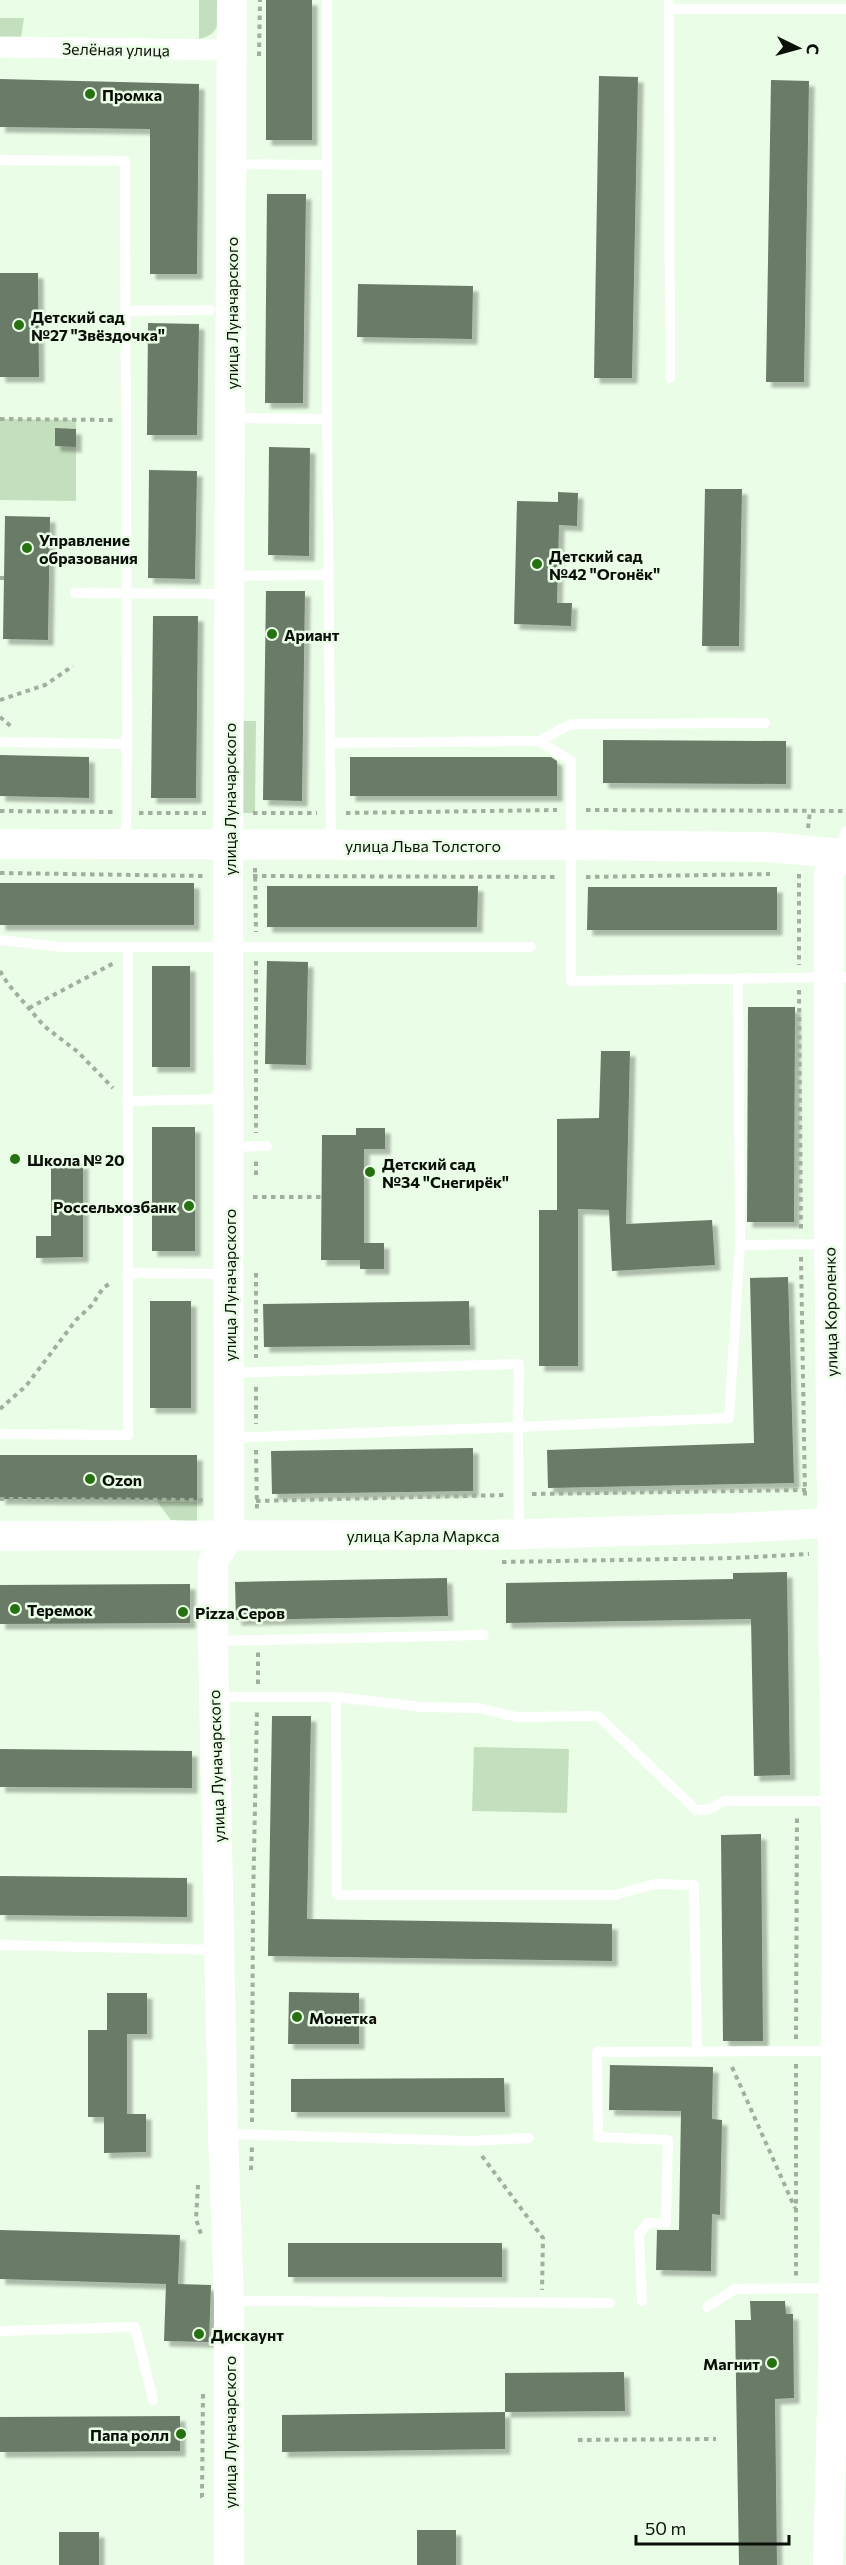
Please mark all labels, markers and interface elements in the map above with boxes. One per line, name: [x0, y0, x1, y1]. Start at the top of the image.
north arrow: [768, 18, 828, 78]
street label: Зелёная улица: [62, 39, 170, 59]
text: С: [803, 43, 823, 56]
place label: Промка: [102, 85, 162, 104]
marker: Промка: [83, 87, 97, 101]
street label: улица Луначарского: [222, 237, 241, 389]
place label: Детский сад №27 "Звёздочка": [31, 307, 165, 344]
marker: Детский сад №27 "Звёздочка": [12, 318, 26, 332]
place label: Управление образования: [39, 530, 138, 567]
marker: Управление образования: [20, 541, 34, 555]
place label: Детский сад №42 "Огонёк": [549, 546, 660, 583]
marker: Детский сад №42 "Огонёк": [530, 557, 544, 571]
place label: Ариант: [284, 625, 340, 644]
marker: Ариант: [265, 627, 279, 641]
street label: улица Луначарского: [220, 723, 239, 875]
street label: улица Льва Толстого: [345, 836, 501, 855]
place label: Школа № 20: [27, 1150, 125, 1169]
marker: Школа № 20: [8, 1152, 22, 1166]
place label: Детский сад №34 "Снегирёк": [382, 1154, 509, 1191]
marker: Детский сад №34 "Снегирёк": [363, 1165, 377, 1179]
place label: Россельхозбанк: [53, 1197, 177, 1216]
marker: Россельхозбанк: [182, 1199, 196, 1213]
street label: улица Луначарского: [220, 1209, 239, 1361]
street label: улица Короленко: [819, 1247, 841, 1377]
place label: Ozon: [102, 1470, 142, 1489]
marker: Ozon: [83, 1472, 97, 1486]
street label: улица Карла Маркса: [346, 1526, 500, 1545]
place label: Теремок: [27, 1600, 93, 1619]
marker: Теремок: [8, 1602, 22, 1616]
place label: Pizza Серов: [195, 1603, 285, 1622]
marker: Pizza Серов: [176, 1605, 190, 1619]
street label: улица Луначарского: [204, 1689, 228, 1843]
place label: Монетка: [309, 2008, 377, 2027]
marker: Монетка: [290, 2010, 304, 2024]
place label: Дискаунт: [211, 2325, 284, 2344]
marker: Дискаунт: [192, 2327, 206, 2341]
place label: Магнит: [703, 2354, 760, 2373]
street label: улица Луначарского: [220, 2356, 239, 2508]
marker: Магнит: [765, 2356, 779, 2370]
place label: Папа ролл: [90, 2425, 169, 2444]
marker: Папа ролл: [174, 2427, 188, 2441]
scale bar: [636, 2508, 789, 2546]
text: 50 m: [645, 2517, 686, 2539]

